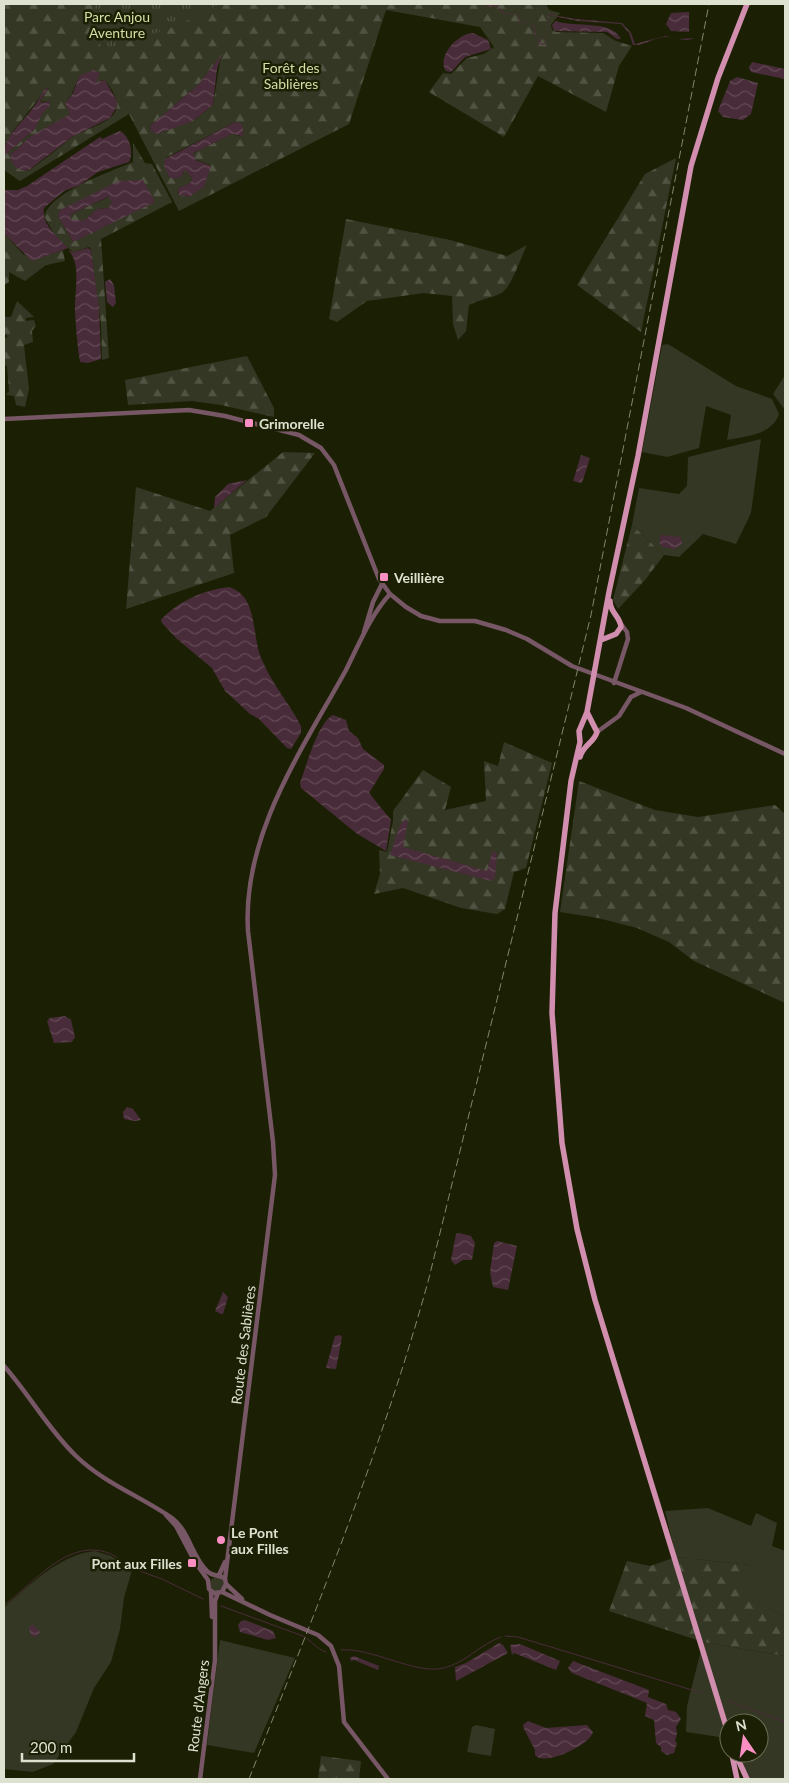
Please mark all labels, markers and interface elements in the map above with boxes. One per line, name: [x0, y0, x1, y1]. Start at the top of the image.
park label: Parc Anjou Aventure: [84, 8, 150, 41]
park label: Forêt des Sablières: [262, 59, 320, 92]
place label: Grimorelle: [259, 415, 325, 432]
marker: Grimorelle: [243, 417, 255, 429]
place label: Veillière: [393, 569, 445, 586]
marker: Veillière: [378, 571, 390, 583]
street label: Route des Sablières: [227, 1285, 259, 1405]
place label: Le Pont aux Filles: [231, 1524, 289, 1557]
marker: Le Pont aux Filles: [215, 1534, 227, 1546]
place label: Pont aux Filles: [91, 1555, 182, 1572]
marker: Pont aux Filles: [186, 1557, 198, 1569]
street label: Route d'Angers: [184, 1659, 212, 1753]
north arrow: [719, 1713, 769, 1763]
text: N: [734, 1715, 748, 1734]
scale bar: [22, 1730, 135, 1762]
text: 200 m: [30, 1738, 72, 1756]

